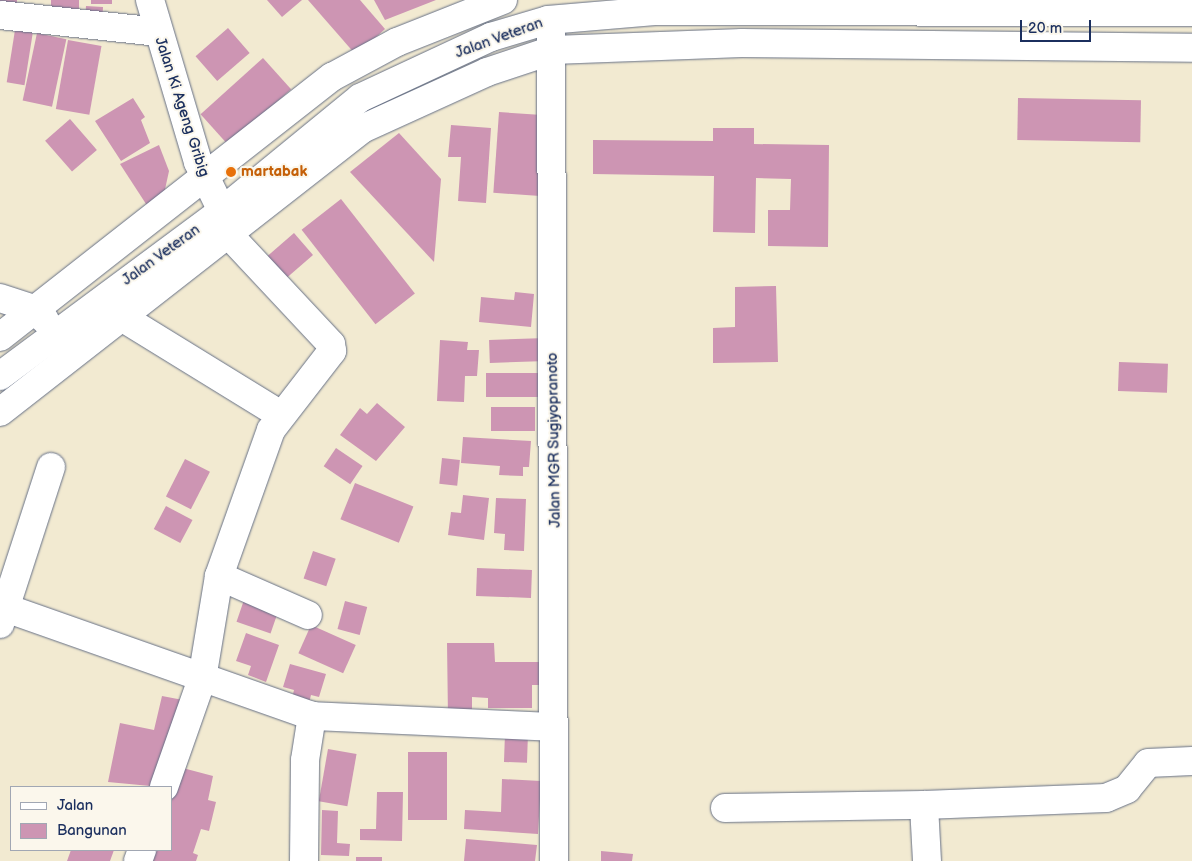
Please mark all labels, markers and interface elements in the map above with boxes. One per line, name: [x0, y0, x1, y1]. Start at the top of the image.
scale bar: [1022, 10, 1093, 42]
street label: Jalan Veteran: [453, 14, 545, 62]
text: 20 m: [1028, 19, 1062, 38]
street label: Jalan Ki Ageng Gribig: [151, 35, 213, 179]
place label: martabak: [241, 163, 307, 181]
marker: martabak: [225, 166, 237, 178]
street label: Jalan Veteran: [118, 221, 204, 289]
street label: Jalan MGR Sugiyopranoto: [543, 352, 565, 528]
legend: [10, 786, 172, 851]
text: Jalan: [57, 796, 93, 815]
text: Bangunan: [57, 821, 127, 840]

